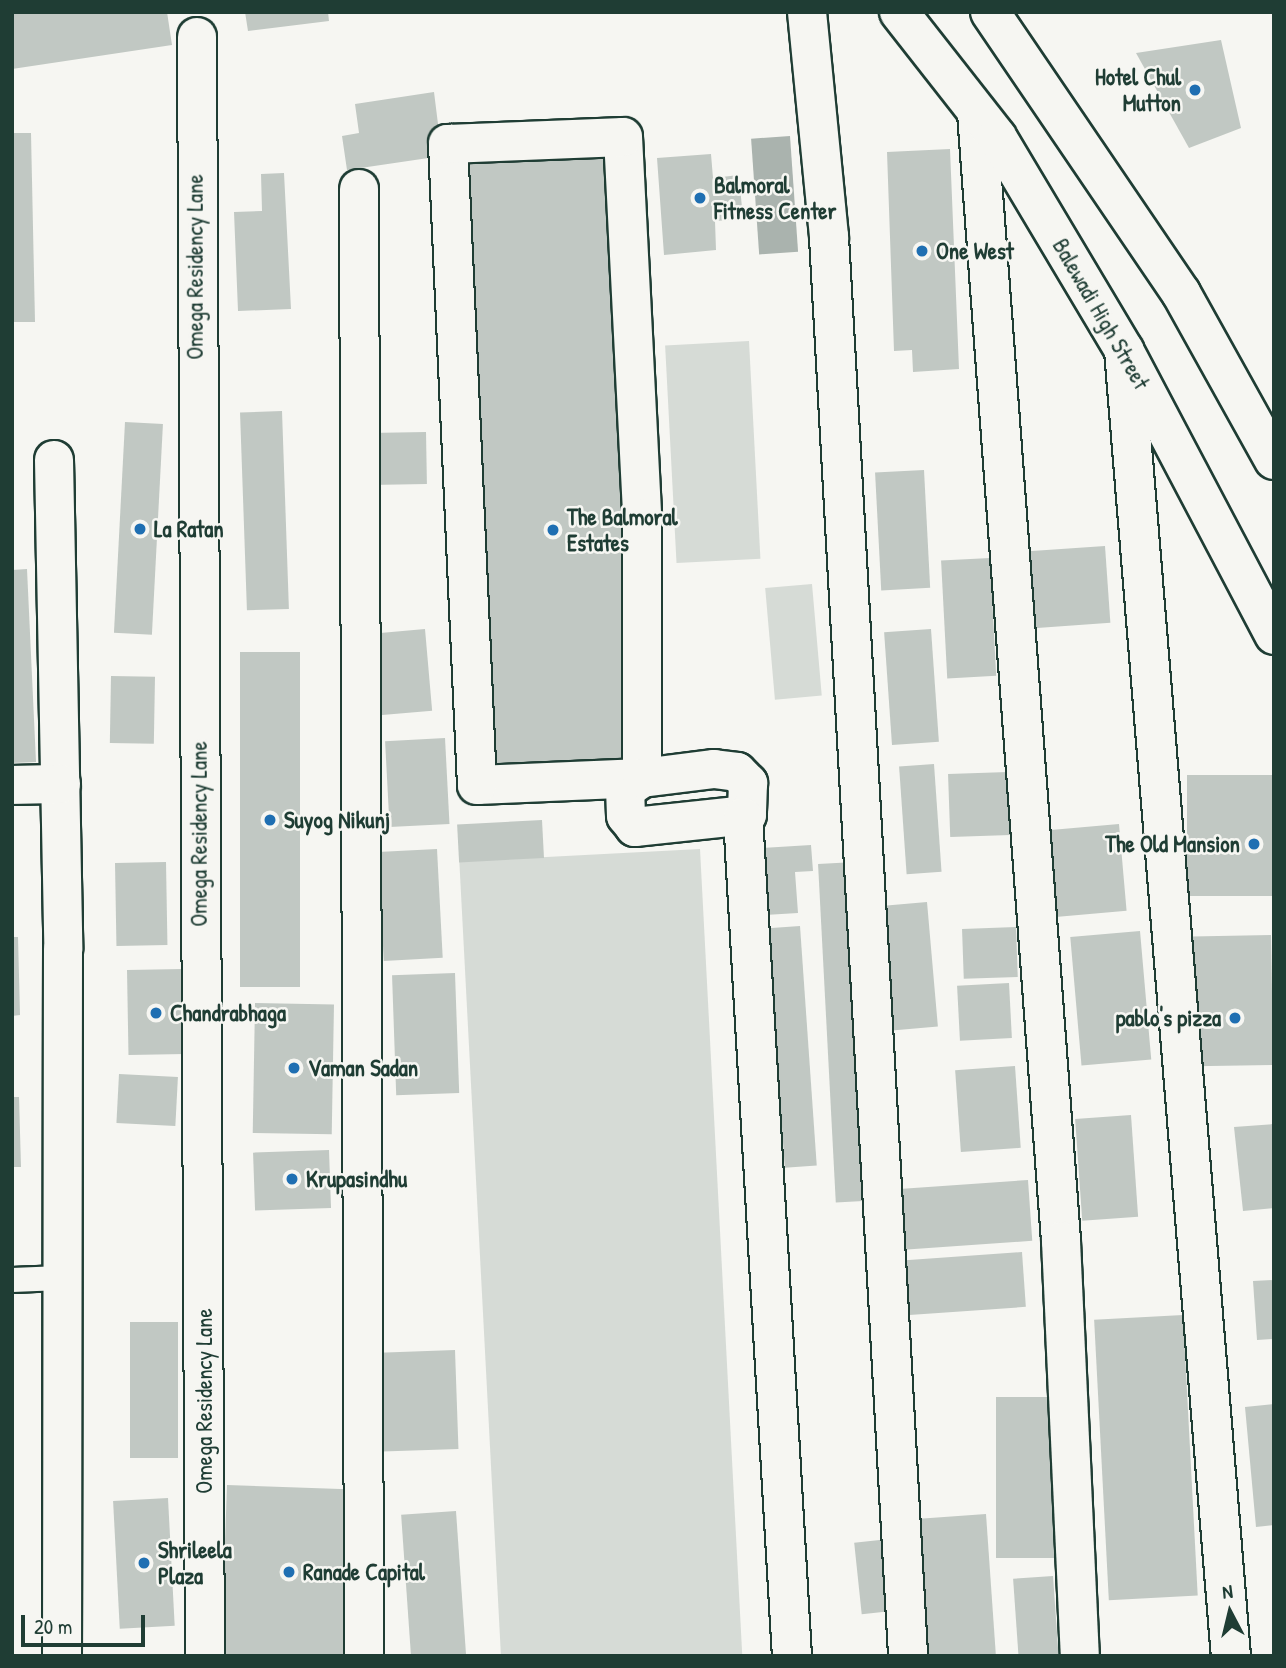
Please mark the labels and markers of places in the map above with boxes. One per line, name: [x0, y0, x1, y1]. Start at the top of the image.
place label: Hotel Chul Mutton: [1095, 63, 1181, 117]
marker: Hotel Chul Mutton: [1187, 82, 1203, 98]
place label: Balmoral Fitness Center: [714, 171, 836, 225]
marker: Balmoral Fitness Center: [692, 190, 708, 206]
place label: One West: [936, 237, 1014, 265]
marker: One West: [914, 243, 930, 259]
place label: The Balmoral Estates: [567, 503, 678, 557]
place label: La Ratan: [154, 515, 224, 543]
marker: La Ratan: [132, 521, 148, 537]
marker: The Balmoral Estates: [545, 522, 561, 538]
place label: Suyog Nikunj: [284, 806, 390, 834]
marker: Suyog Nikunj: [262, 812, 278, 828]
place label: The Old Mansion: [1105, 830, 1240, 858]
marker: The Old Mansion: [1246, 836, 1262, 852]
place label: Chandrabhaga: [170, 999, 286, 1027]
place label: pablo's pizza: [1116, 1004, 1221, 1032]
marker: Chandrabhaga: [148, 1005, 164, 1021]
marker: pablo's pizza: [1227, 1010, 1243, 1026]
place label: Vaman Sadan: [308, 1054, 418, 1082]
marker: Vaman Sadan: [286, 1060, 302, 1076]
place label: Krupasindhu: [306, 1165, 407, 1193]
marker: Krupasindhu: [284, 1171, 300, 1187]
place label: Shrileela Plaza: [158, 1536, 232, 1590]
marker: Shrileela Plaza: [136, 1555, 152, 1571]
place label: Ranade Capital: [303, 1558, 425, 1586]
marker: Ranade Capital: [281, 1564, 297, 1580]

